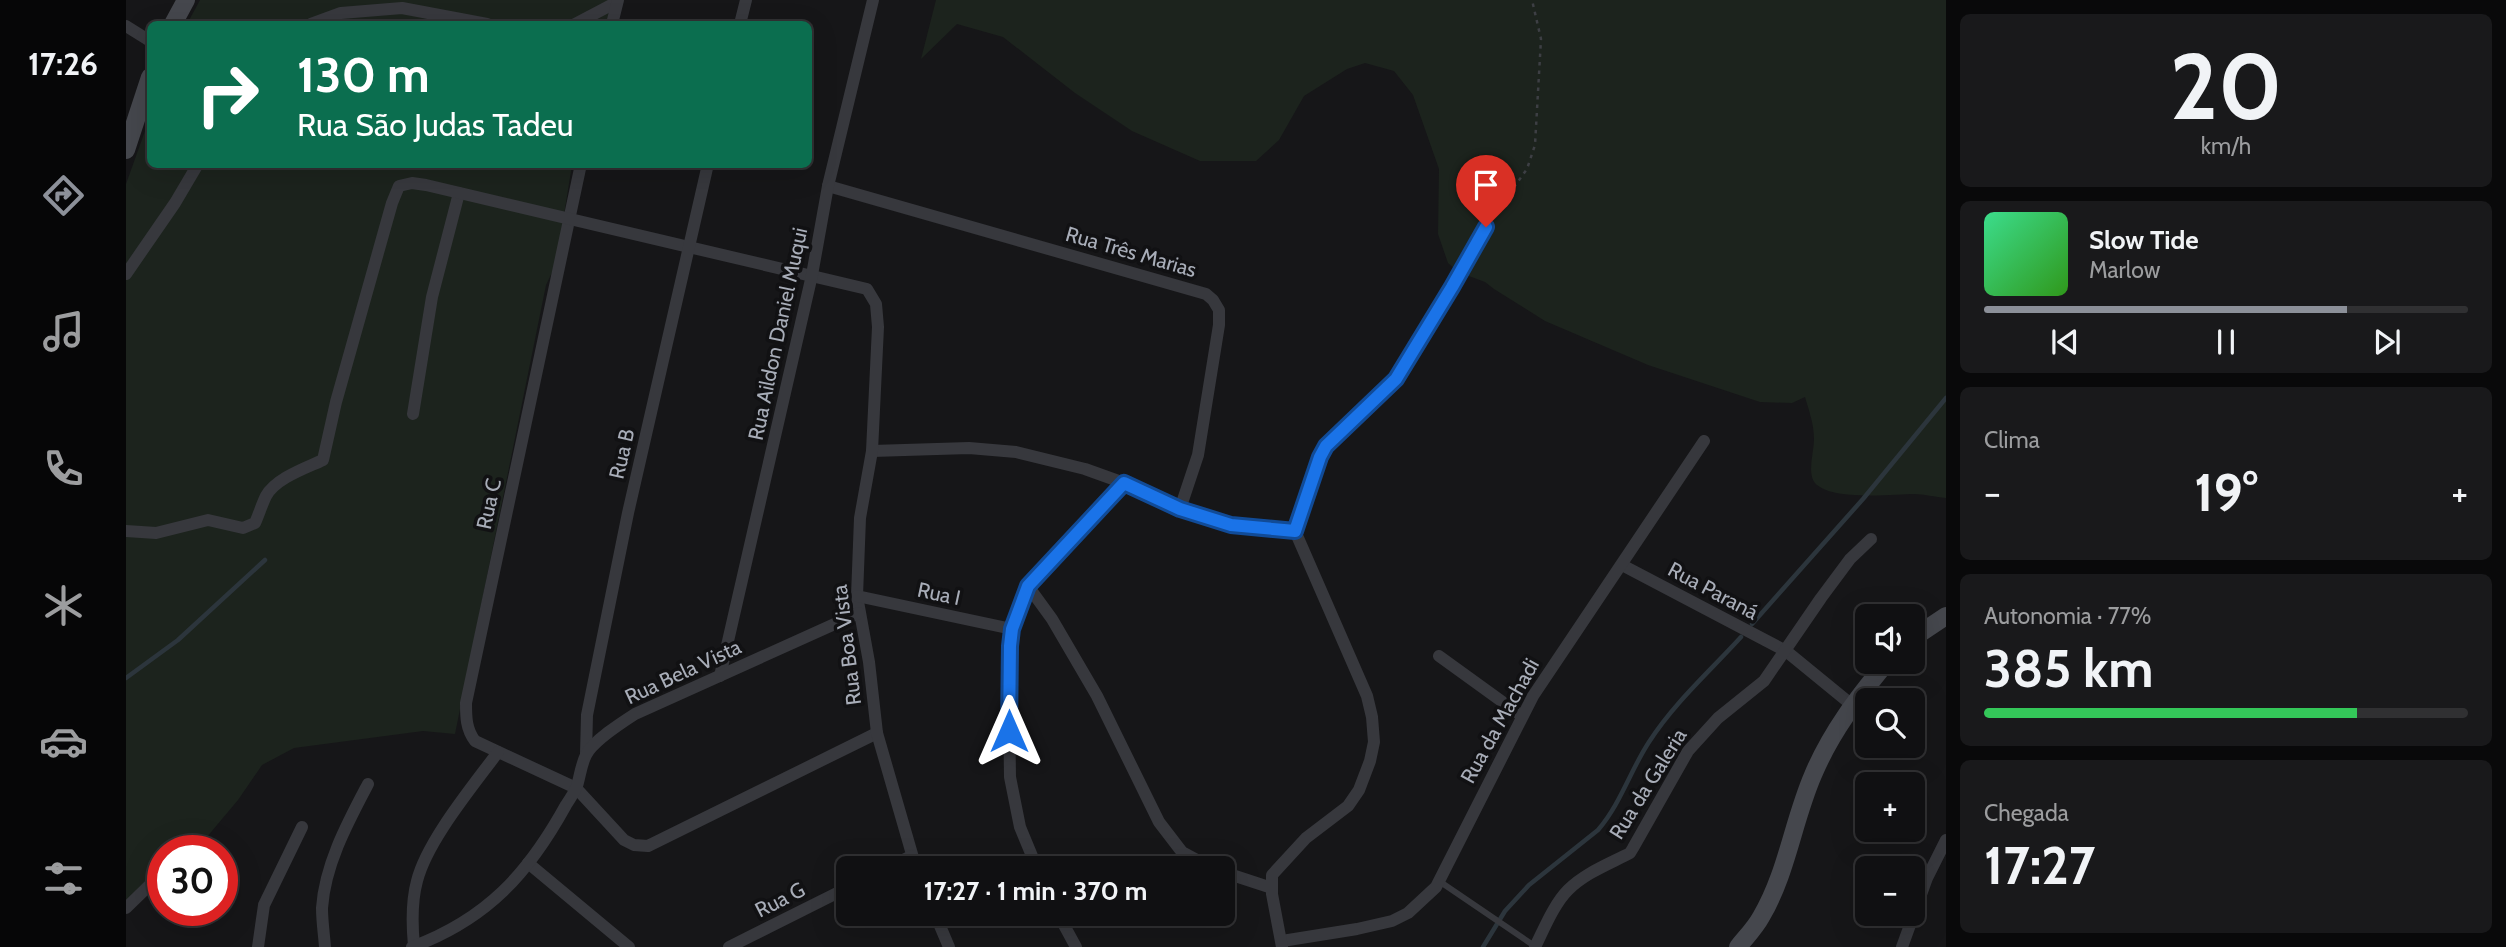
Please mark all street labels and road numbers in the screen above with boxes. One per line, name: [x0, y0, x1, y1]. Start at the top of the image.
street label: Rua Três Marias: [1063, 221, 1200, 282]
street label: Rua Aildon Daniel Muqui: [743, 225, 812, 443]
street label: Rua B: [604, 426, 639, 481]
street label: Rua C: [471, 476, 506, 532]
street label: Rua Paraná: [1664, 556, 1763, 625]
street label: Rua I: [915, 577, 963, 610]
street label: Rua Boa Vista: [827, 583, 866, 707]
street label: Rua Bela Vista: [621, 634, 745, 709]
street label: Rua da Machadi: [1455, 654, 1544, 788]
street label: Rua da Galeria: [1604, 724, 1691, 844]
street label: Rua G: [751, 877, 809, 923]

